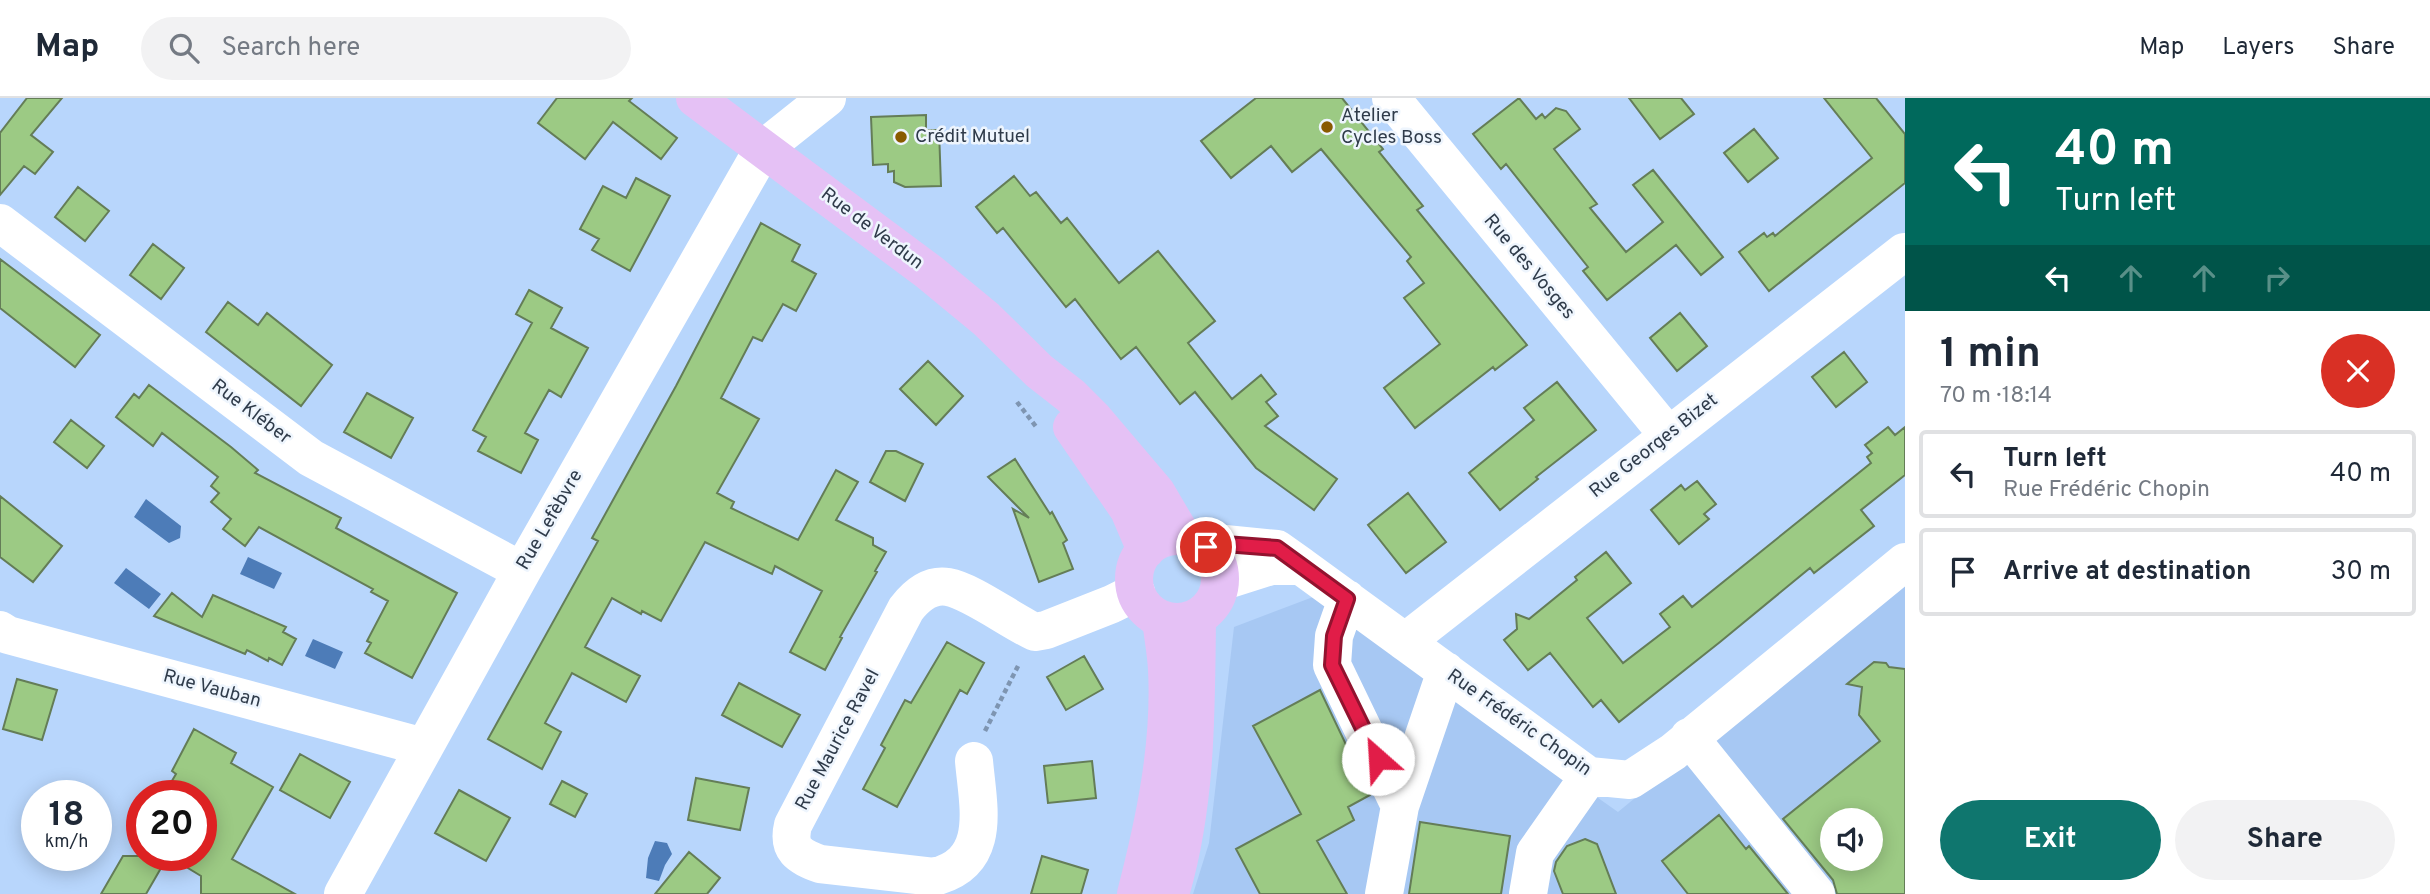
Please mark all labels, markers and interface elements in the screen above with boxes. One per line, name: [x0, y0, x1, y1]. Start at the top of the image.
search box: [141, 17, 631, 80]
text: Map: [35, 27, 99, 69]
icon: search: [165, 29, 203, 67]
text: Search here: [221, 32, 360, 65]
text: Map: [2139, 33, 2184, 63]
text: Layers: [2222, 33, 2294, 63]
text: Share: [2332, 33, 2395, 63]
place label: Atelier Cycles Boss: [1341, 104, 1442, 150]
marker: Atelier Cycles Boss: [1319, 119, 1335, 135]
text: 40 m: [2055, 121, 2174, 183]
place label: Crédit Mutuel: [915, 125, 1030, 149]
icon: left: [1940, 126, 2031, 217]
marker: Crédit Mutuel: [893, 129, 909, 145]
text: Turn left: [2055, 182, 2176, 222]
street label: Rue de Verdun: [816, 183, 928, 275]
street label: Rue des Vosges: [1478, 209, 1580, 325]
icon: left: [2039, 259, 2077, 297]
icon: ahead: [2112, 259, 2150, 297]
icon: ahead: [2185, 259, 2223, 297]
icon: right: [2258, 259, 2296, 297]
text: 1 min: [1940, 329, 2041, 382]
button: close: [2321, 334, 2395, 408]
street label: Rue Kléber: [206, 374, 296, 450]
text: 70 m · 18:14: [1940, 382, 2052, 411]
street label: Rue Georges Bizet: [1585, 388, 1723, 504]
text: Turn left: [2003, 443, 2107, 476]
icon: left: [1944, 455, 1982, 493]
text: 40 m: [2330, 458, 2391, 491]
street label: Rue Lefèbvre: [512, 465, 588, 575]
text: Rue Frédéric Chopin: [2003, 476, 2210, 505]
pin: [1176, 517, 1236, 577]
icon: arrive: [1187, 528, 1225, 566]
icon: arrive: [1944, 553, 1982, 591]
text: Arrive at destination: [2003, 556, 2251, 589]
text: 30 m: [2331, 556, 2391, 589]
street label: Rue Vauban: [160, 664, 264, 714]
street label: Rue Frédéric Chopin: [1442, 664, 1596, 782]
street label: Rue Maurice Ravel: [791, 665, 885, 815]
position arrow: [1341, 722, 1415, 796]
speed limit sign: 20: [126, 780, 217, 871]
text: 18: [48, 794, 85, 838]
button: Exit: [1940, 800, 2161, 880]
button: Share: [2175, 800, 2395, 880]
map controls: [1820, 808, 1883, 871]
button: sound: [1820, 808, 1883, 871]
text: km/h: [45, 831, 88, 854]

